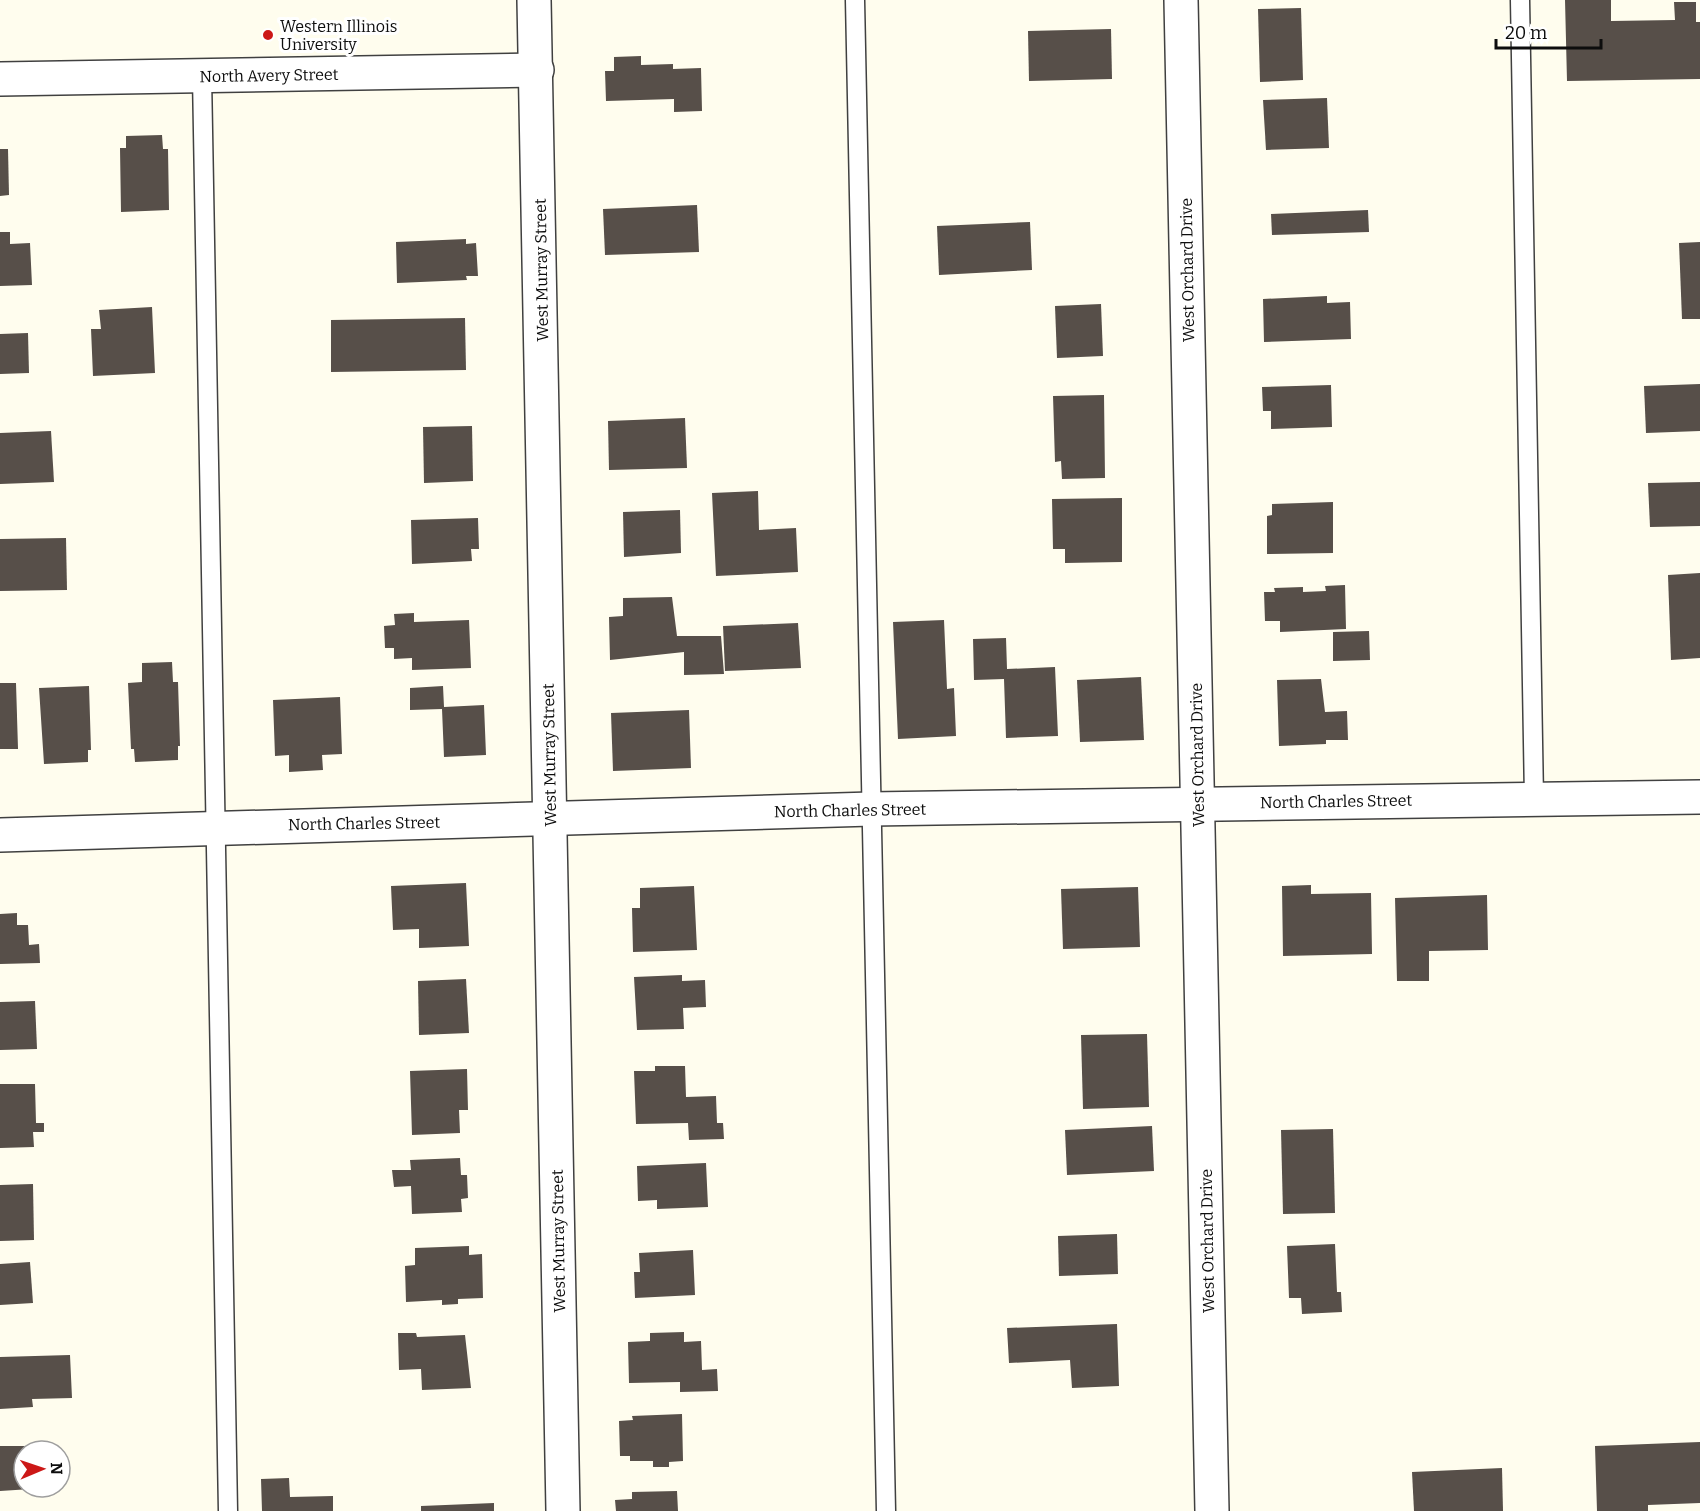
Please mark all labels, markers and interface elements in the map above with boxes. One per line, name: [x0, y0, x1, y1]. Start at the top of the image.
scale bar: [1496, 12, 1601, 50]
place label: Western Illinois University: [280, 17, 398, 54]
text: 20 m: [1505, 22, 1547, 44]
marker: Western Illinois University: [261, 28, 275, 42]
street label: North Avery Street: [199, 65, 339, 86]
street label: West Murray Street: [531, 198, 552, 342]
street label: West Orchard Drive: [1177, 198, 1198, 342]
street label: West Murray Street: [539, 683, 560, 827]
street label: West Orchard Drive: [1187, 683, 1208, 827]
street label: North Charles Street: [1260, 791, 1412, 812]
street label: North Charles Street: [774, 800, 926, 821]
street label: North Charles Street: [288, 813, 440, 834]
street label: West Murray Street: [548, 1169, 569, 1313]
street label: West Orchard Drive: [1197, 1169, 1218, 1313]
north arrow: [12, 1439, 72, 1499]
text: N: [47, 1462, 66, 1475]

